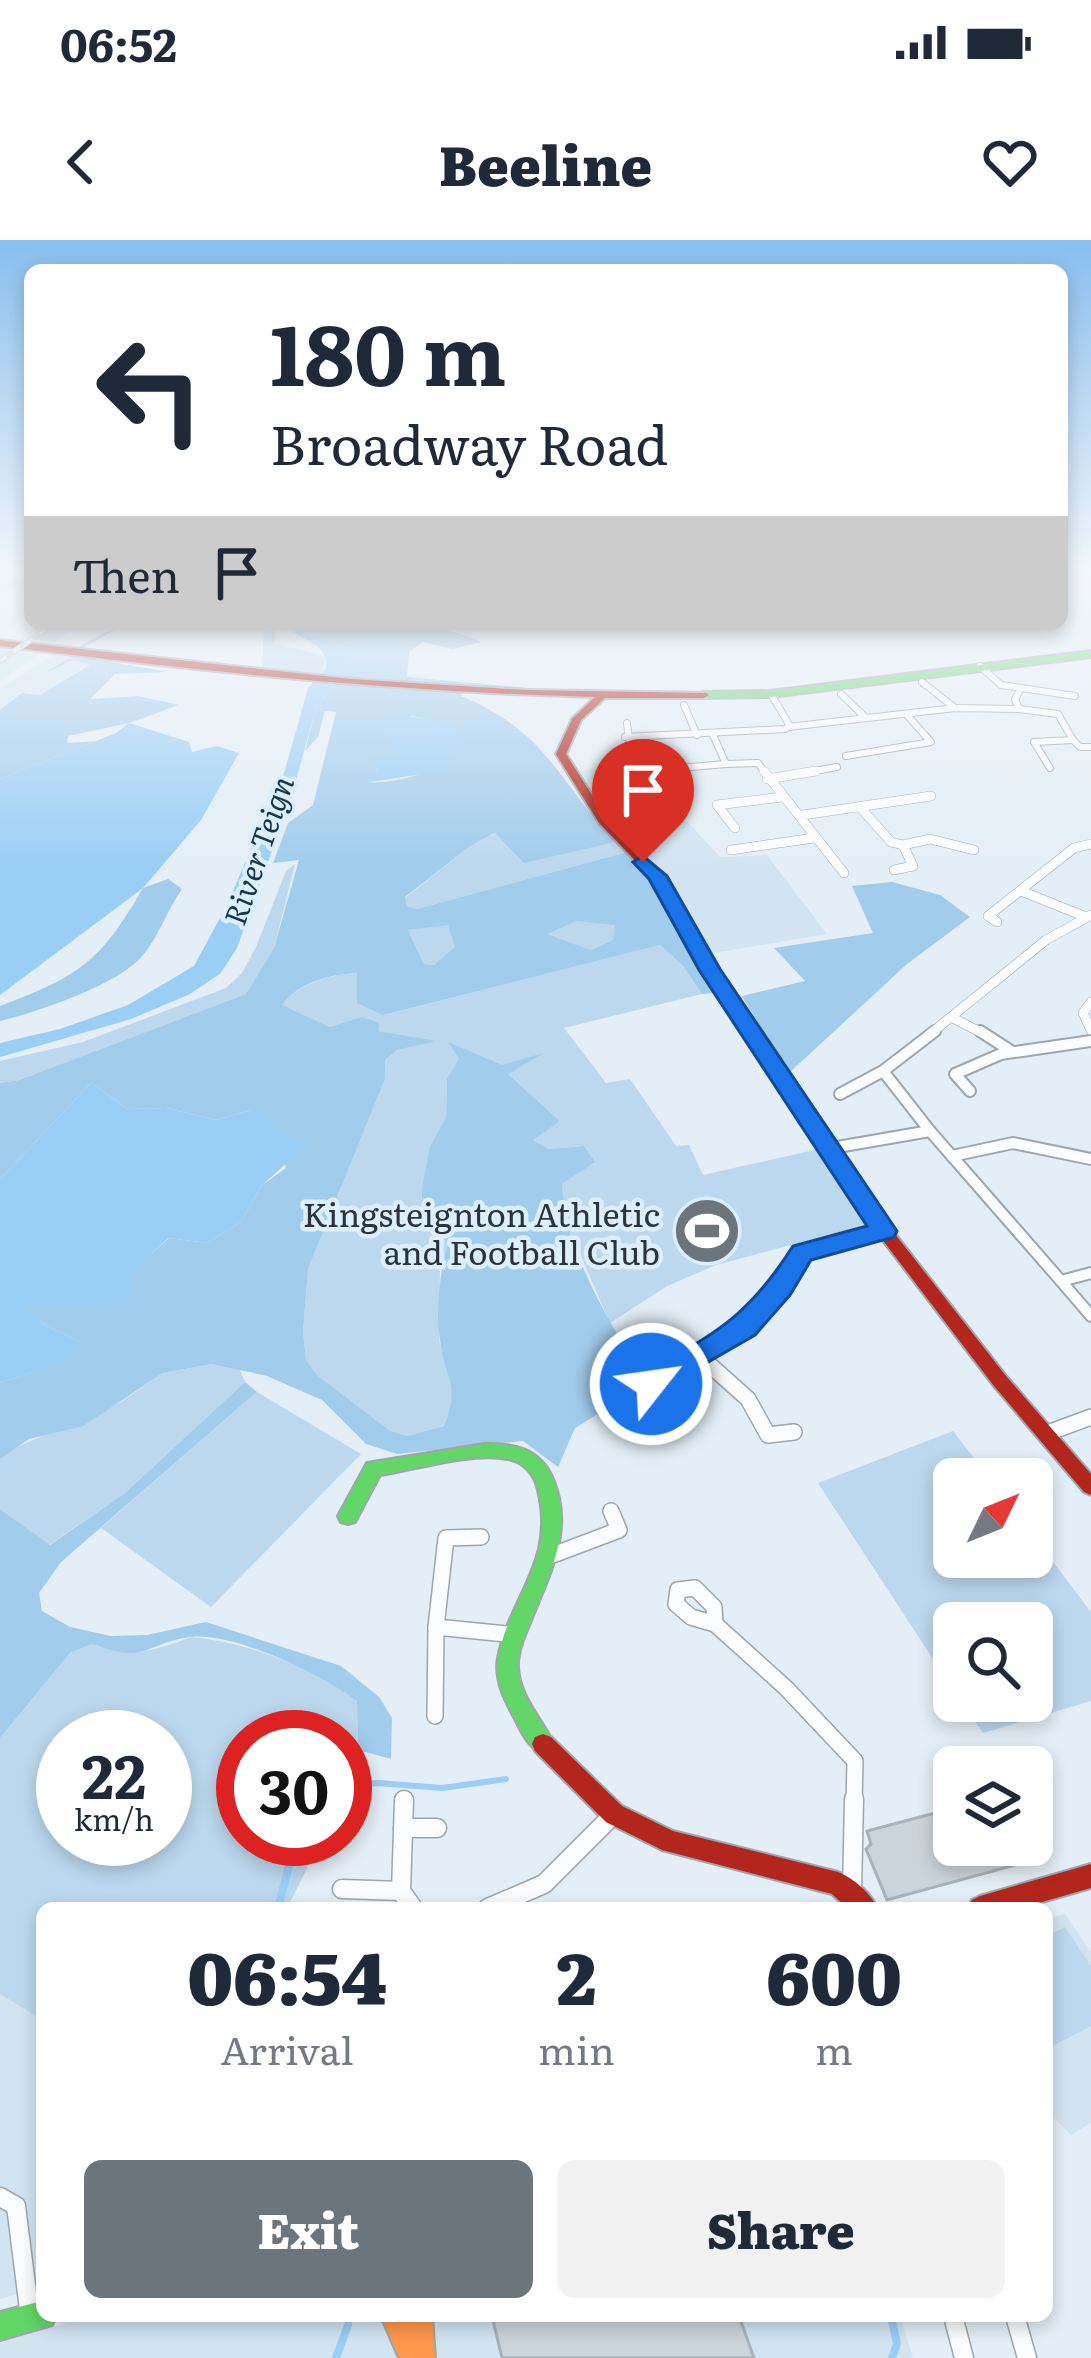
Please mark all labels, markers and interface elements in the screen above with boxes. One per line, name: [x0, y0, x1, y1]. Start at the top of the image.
text: 06:52: [60, 9, 177, 76]
text: Beeline: [439, 122, 652, 203]
icon: back: [48, 129, 114, 195]
icon: heart: [977, 129, 1043, 195]
text: 180 m: [270, 287, 507, 412]
icon: left: [72, 312, 228, 468]
text: Broadway Road: [270, 401, 668, 482]
text: Then: [72, 540, 180, 607]
icon: arrive: [204, 540, 270, 606]
pin: [592, 739, 694, 862]
icon: arrive: [610, 757, 676, 823]
water label: River Teign: [211, 770, 303, 930]
place label: Kingsteignton Athletic and Football Club: [303, 1188, 660, 1275]
sports icon: Kingsteignton Athletic and Football Club: [672, 1196, 742, 1266]
position arrow: [588, 1321, 714, 1447]
north arrow: [933, 1458, 1053, 1578]
map controls: [933, 1458, 1053, 1866]
button: search: [933, 1602, 1053, 1722]
speed limit sign: 30: [216, 1710, 372, 1866]
text: 22: [82, 1728, 146, 1817]
button: layers: [933, 1746, 1053, 1866]
text: km/h: [74, 1796, 154, 1840]
text: 06:54: [187, 1920, 387, 2027]
text: 2: [556, 1920, 596, 2027]
text: 600: [766, 1920, 902, 2027]
text: Arrival: [220, 2019, 354, 2077]
text: min: [538, 2019, 615, 2077]
text: m: [815, 2019, 853, 2077]
button: Exit: [84, 2160, 533, 2298]
button: Share: [557, 2160, 1005, 2298]

